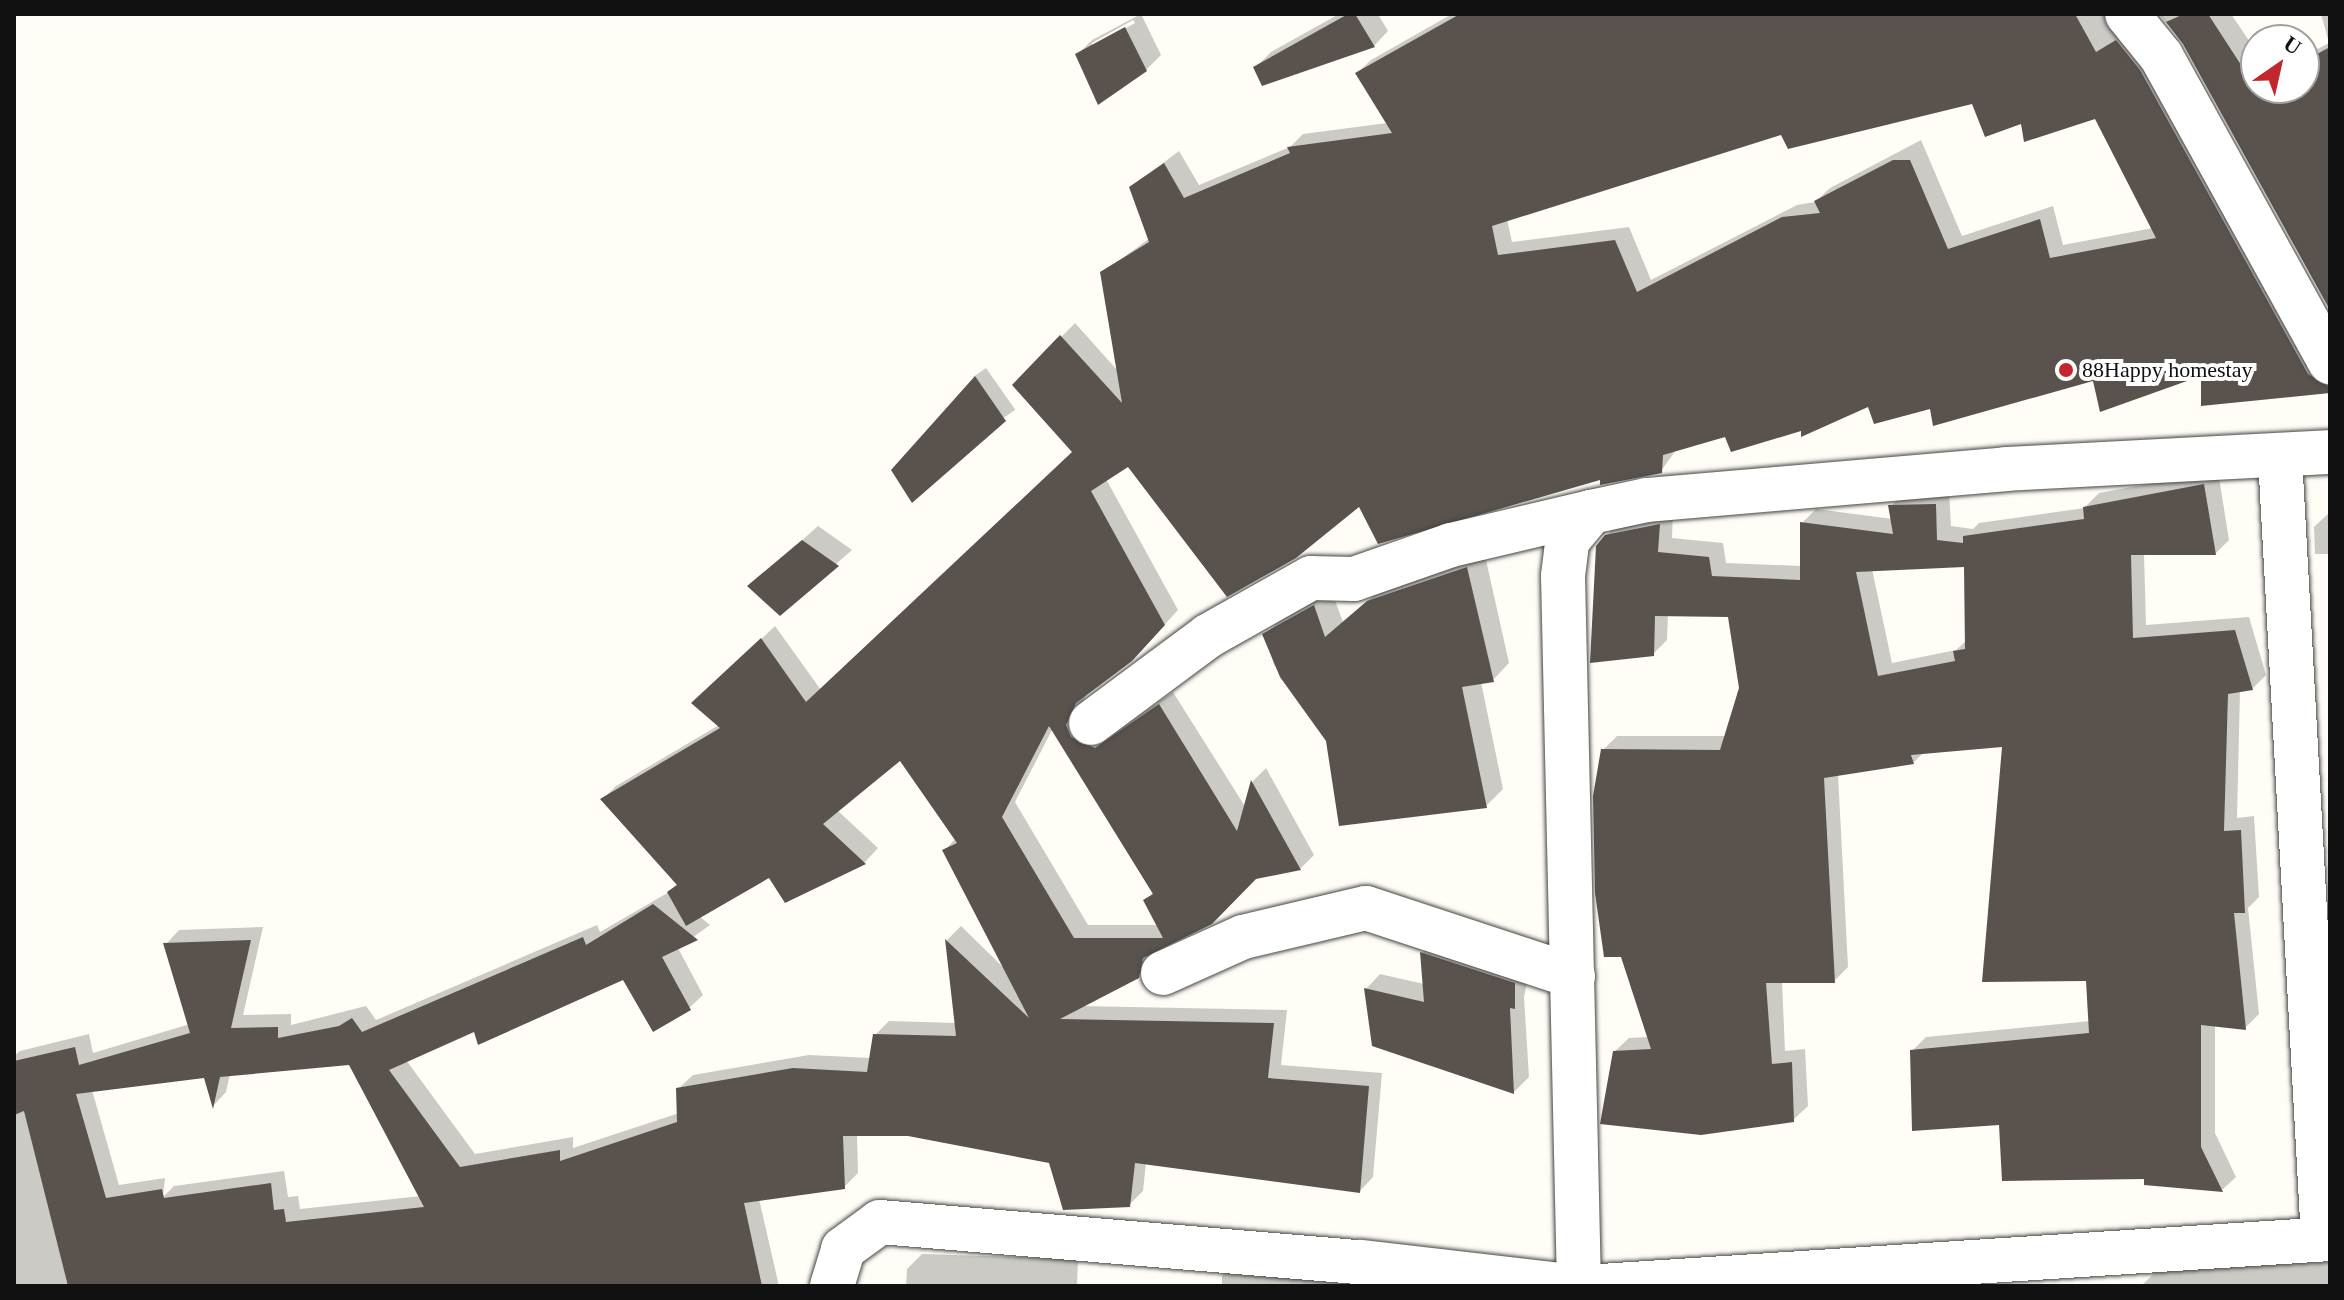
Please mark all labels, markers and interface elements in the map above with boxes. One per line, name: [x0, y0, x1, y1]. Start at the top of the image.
north arrow: [2240, 24, 2320, 104]
text: U: [2279, 31, 2306, 60]
place label: 88Happy homestay: [2082, 357, 2252, 383]
marker: 88Happy homestay: [2057, 361, 2075, 379]

